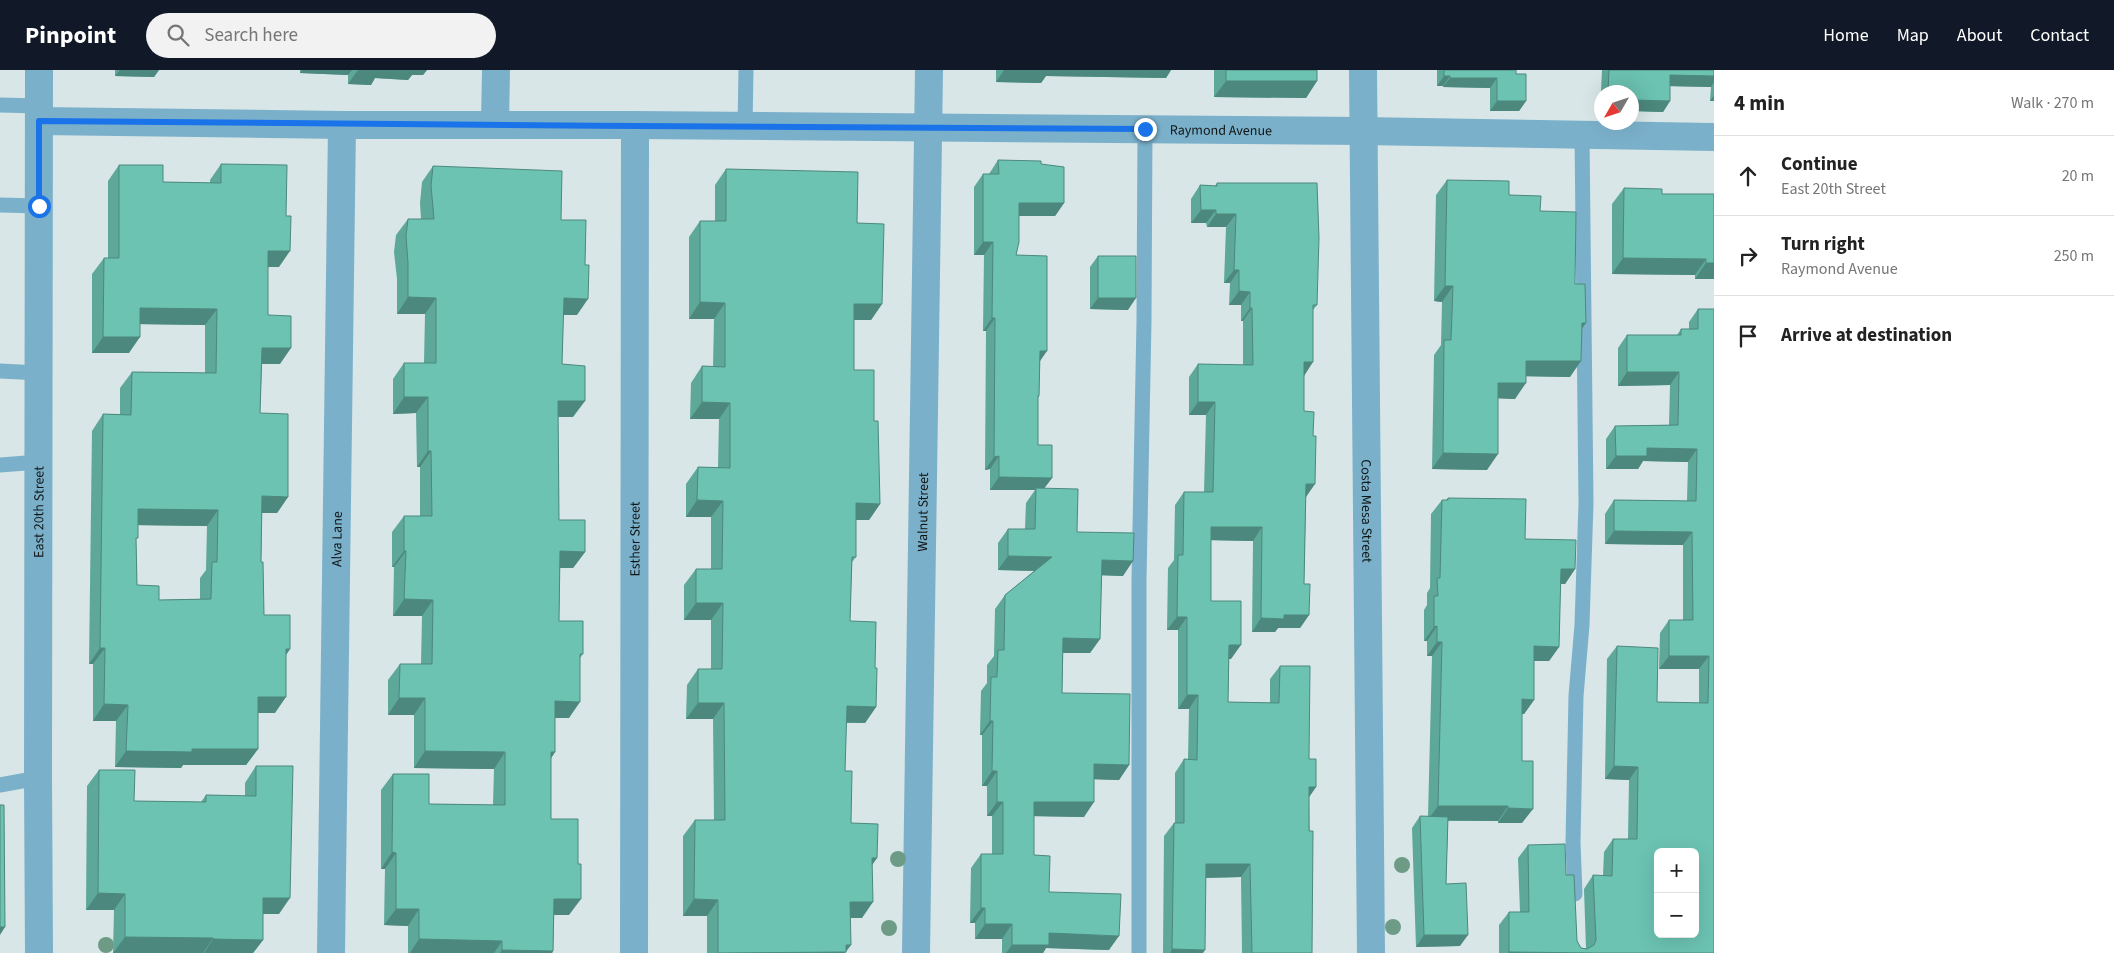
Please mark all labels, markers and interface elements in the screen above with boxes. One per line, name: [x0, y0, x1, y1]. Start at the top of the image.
search box: [146, 13, 496, 58]
text: Pinpoint: [25, 18, 116, 53]
icon: search: [164, 21, 192, 49]
text: Search here: [204, 22, 298, 49]
text: Home: [1823, 23, 1869, 48]
text: Map: [1897, 23, 1929, 48]
text: About: [1957, 23, 2002, 48]
text: Contact: [2030, 23, 2089, 48]
north arrow: [1594, 85, 1639, 130]
text: 4 min: [1734, 88, 1785, 118]
text: Walk · 270 m: [2011, 92, 2094, 114]
route end: [1134, 118, 1157, 141]
street label: Raymond Avenue: [1170, 120, 1272, 141]
text: Continue: [1781, 151, 1858, 178]
icon: ahead: [1734, 162, 1762, 190]
text: 20 m: [2062, 165, 2094, 187]
text: East 20th Street: [1781, 178, 1886, 200]
route start: [28, 195, 51, 218]
text: Turn right: [1781, 231, 1865, 258]
icon: right: [1734, 242, 1762, 270]
text: 250 m: [2054, 245, 2094, 267]
text: Raymond Avenue: [1781, 258, 1898, 280]
icon: arrive: [1734, 322, 1762, 350]
text: Arrive at destination: [1781, 322, 1952, 349]
street label: Costa Mesa Street: [1356, 459, 1376, 563]
street label: East 20th Street: [29, 466, 49, 558]
street label: Walnut Street: [913, 472, 934, 552]
street label: Esther Street: [625, 501, 646, 577]
street label: Alva Lane: [327, 511, 348, 567]
map controls: [1654, 848, 1699, 938]
button: +: [1654, 848, 1699, 893]
button: −: [1654, 893, 1699, 938]

